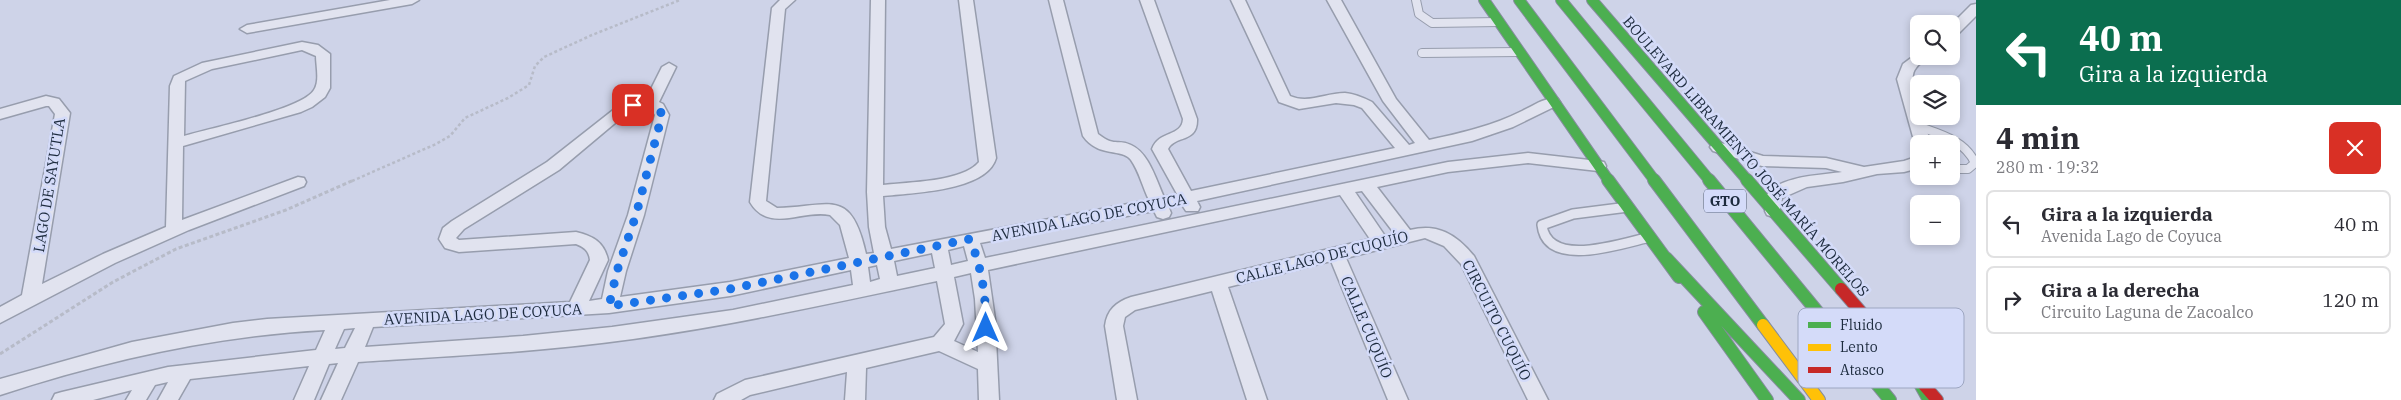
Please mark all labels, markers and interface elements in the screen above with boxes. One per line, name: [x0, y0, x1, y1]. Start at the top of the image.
street label: BOULEVARD LIBRAMIENTO JOSÉ MARÍA MORELOS: [1619, 12, 1873, 300]
map controls: [1910, 15, 1960, 245]
button: search: [1910, 15, 1960, 65]
text: 40 m: [2079, 15, 2163, 61]
icon: left: [1996, 20, 2061, 85]
text: Gira a la izquierda: [2079, 59, 2268, 88]
button: layers: [1910, 75, 1960, 125]
pin: [612, 84, 654, 126]
icon: arrive: [619, 91, 647, 119]
street label: LAGO DE SAYUTLA: [29, 116, 69, 254]
text: 4 min: [1996, 118, 2080, 157]
button: close: [2329, 122, 2381, 174]
button: +: [1910, 135, 1960, 185]
text: 280 m · 19:32: [1996, 157, 2099, 177]
street label: AVENIDA LAGO DE COYUCA: [990, 189, 1189, 245]
road number: GTO: [1704, 190, 1746, 212]
button: −: [1910, 195, 1960, 245]
text: Gira a la izquierda: [2041, 202, 2213, 226]
icon: left: [1998, 210, 2026, 238]
text: 40 m: [2334, 212, 2379, 236]
street label: CALLE LAGO DE CUQUÍO: [1234, 226, 1410, 288]
text: Avenida Lago de Coyuca: [2041, 226, 2222, 246]
street label: CIRCUITO CUQUÍO: [1458, 256, 1536, 384]
street label: CALLE CUQUÍO: [1337, 273, 1397, 381]
text: Gira a la derecha: [2041, 278, 2200, 302]
icon: right: [1998, 286, 2026, 314]
text: 120 m: [2322, 288, 2379, 312]
street label: AVENIDA LAGO DE COYUCA: [384, 299, 583, 329]
position arrow: [959, 301, 1011, 353]
text: Circuito Laguna de Zacoalco: [2041, 302, 2253, 322]
legend: [1798, 308, 1964, 388]
text: Fluido: [1840, 316, 1883, 334]
text: Lento: [1840, 338, 1878, 356]
text: Atasco: [1840, 361, 1884, 379]

